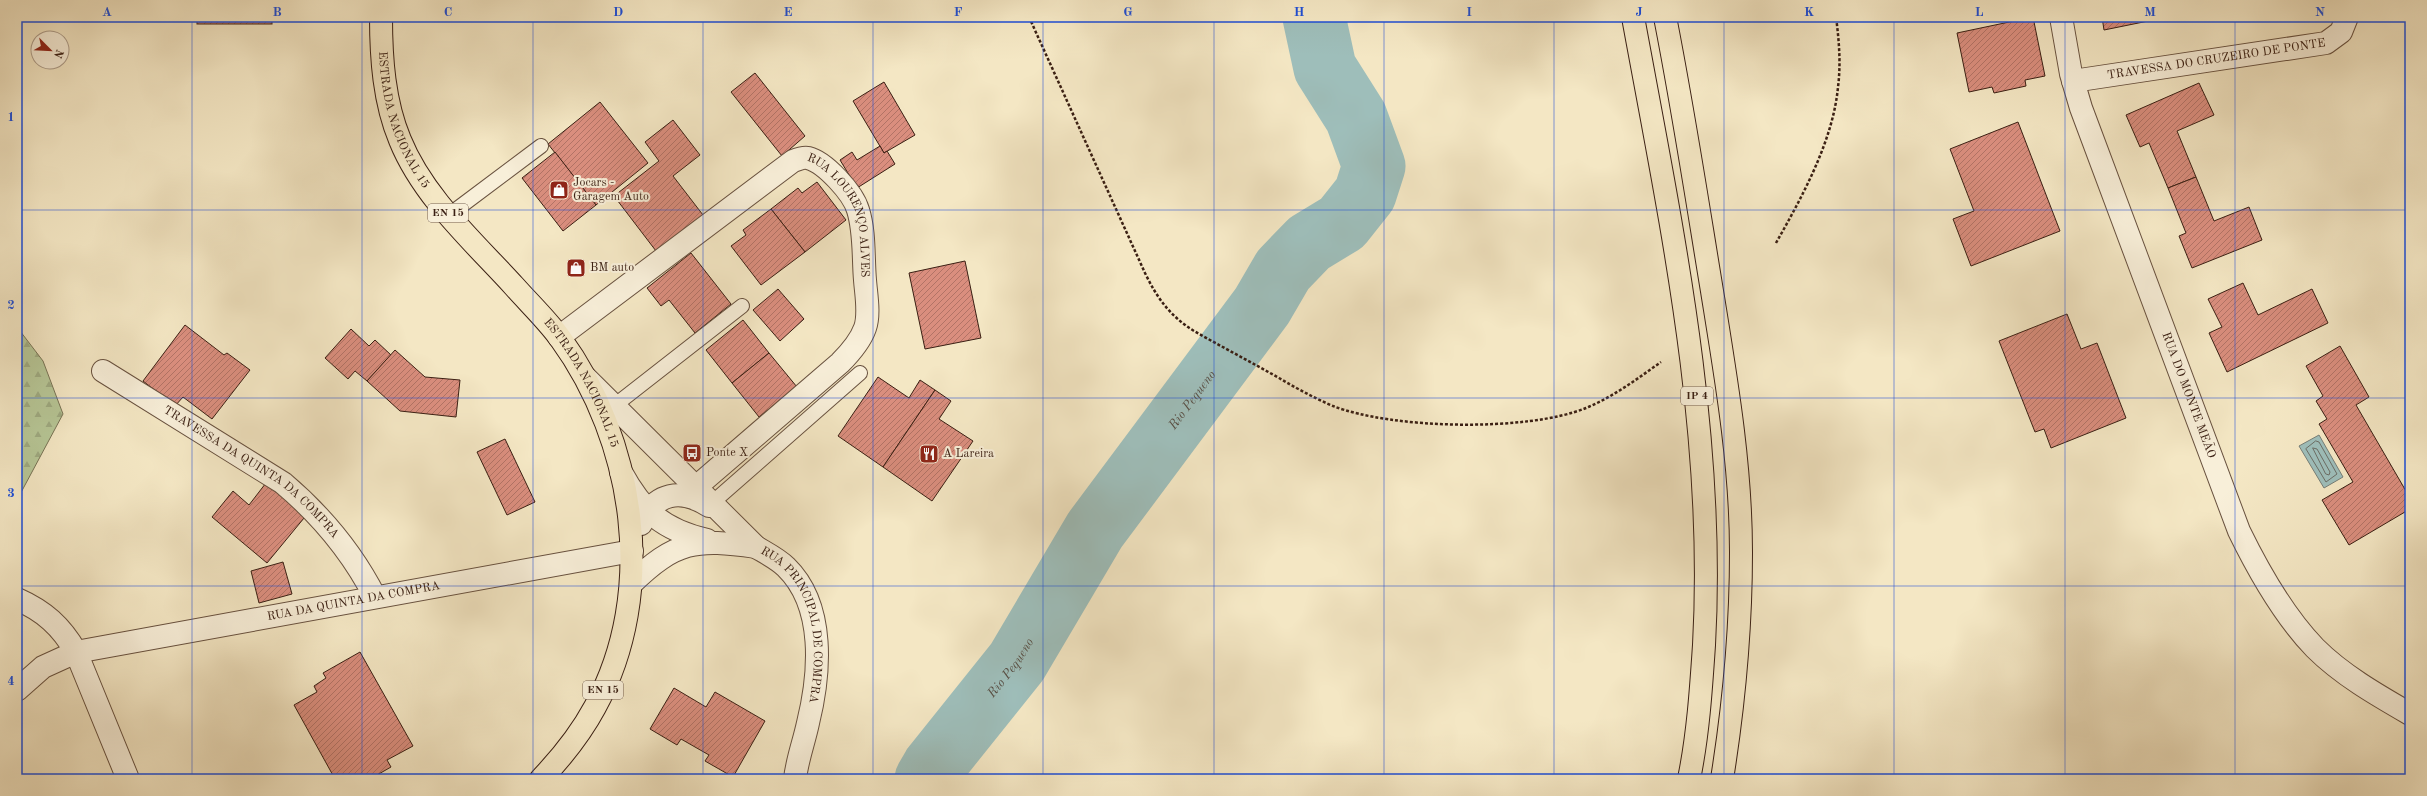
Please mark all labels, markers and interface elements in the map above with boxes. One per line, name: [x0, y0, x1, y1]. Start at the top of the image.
text: A: [102, 6, 112, 19]
text: B: [272, 6, 282, 19]
text: C: [444, 6, 452, 19]
text: D: [613, 6, 623, 19]
text: E: [784, 6, 793, 19]
text: F: [954, 6, 963, 19]
text: G: [1123, 6, 1133, 19]
text: H: [1294, 6, 1305, 19]
text: I: [1466, 6, 1472, 19]
text: J: [1635, 6, 1643, 19]
text: K: [1804, 6, 1814, 19]
text: L: [1975, 6, 1984, 19]
text: M: [2144, 6, 2156, 19]
text: N: [2315, 6, 2325, 19]
north arrow: [30, 30, 70, 70]
street label: TRAVESSA DO CRUZEIRO DE PONTE: [2106, 37, 2326, 82]
text: N: [51, 47, 64, 60]
street label: ESTRADA NACIONAL 15: [376, 51, 432, 191]
text: 1: [7, 111, 15, 124]
street label: RUA LOURENÇO ALVES: [805, 152, 871, 278]
place label: Jocars - Garagem Auto: [573, 177, 649, 203]
shop icon: Jocars - Garagem Auto: [548, 179, 570, 201]
road number: EN 15: [428, 204, 468, 222]
shop icon: BM auto: [565, 257, 587, 279]
place label: BM auto: [590, 262, 634, 274]
text: 2: [7, 299, 15, 312]
street label: ESTRADA NACIONAL 15: [541, 316, 621, 449]
street label: RUA DO MONTE MEÃO: [2159, 331, 2217, 460]
water label: Rio Pequeno: [1165, 368, 1218, 433]
road number: IP 4: [1681, 387, 1713, 405]
street label: TRAVESSA DA QUINTA DA COMPRA: [161, 404, 341, 541]
bus stop icon: Ponte X: [681, 442, 703, 464]
restaurant icon: A Lareira: [918, 443, 940, 465]
place label: Ponte X: [706, 447, 748, 459]
place label: A Lareira: [943, 448, 994, 460]
text: 3: [7, 487, 15, 500]
street label: RUA PRINCIPAL DE COMPRA: [758, 545, 823, 704]
street label: RUA DA QUINTA DA COMPRA: [266, 580, 441, 623]
water label: Rio Pequeno: [984, 636, 1036, 701]
text: 4: [7, 675, 15, 688]
road number: EN 15: [583, 681, 623, 699]

